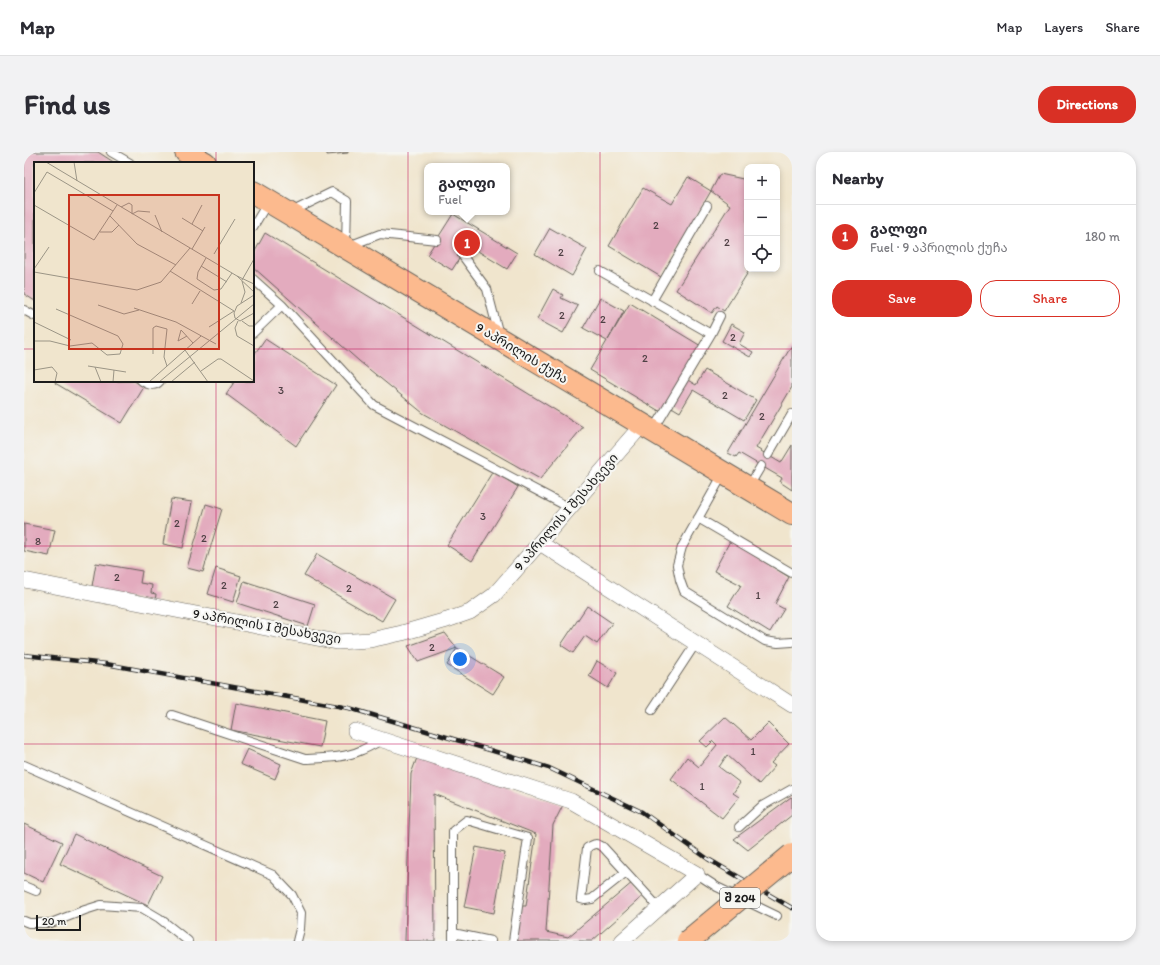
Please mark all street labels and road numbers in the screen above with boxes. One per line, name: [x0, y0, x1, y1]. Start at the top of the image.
street label: 9 აპრილის ქუჩა: [473, 320, 571, 387]
street label: 9 აპრილის I შესახვევი: [511, 450, 622, 574]
street label: 9 აპრილის I შესახვევი: [191, 606, 342, 647]
road number: შ 204: [720, 888, 760, 908]

